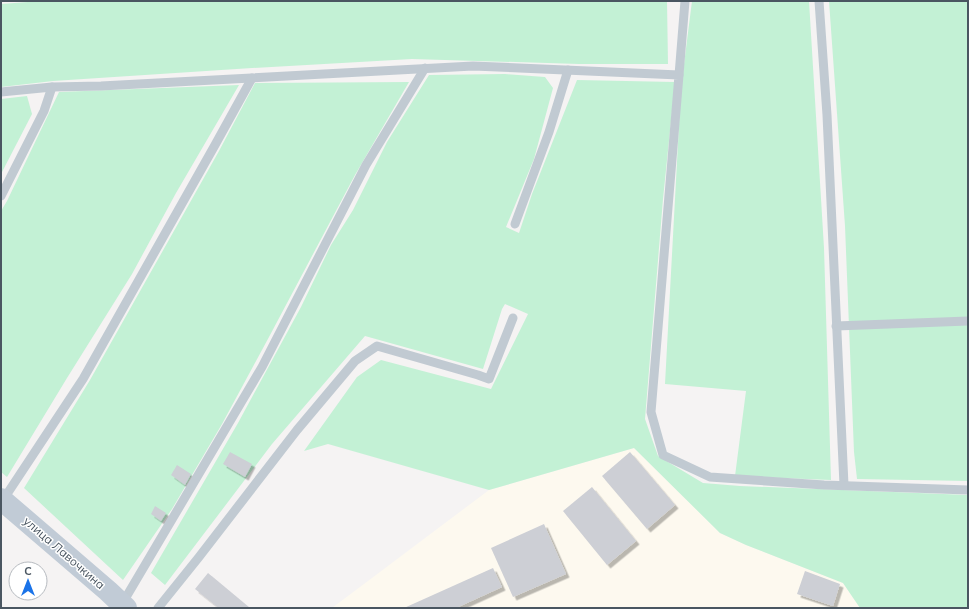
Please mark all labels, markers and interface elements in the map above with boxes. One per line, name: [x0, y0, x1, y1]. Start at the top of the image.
street label: улица Лавочкина: [21, 513, 108, 592]
north arrow: [8, 561, 48, 601]
text: С: [24, 564, 32, 578]

